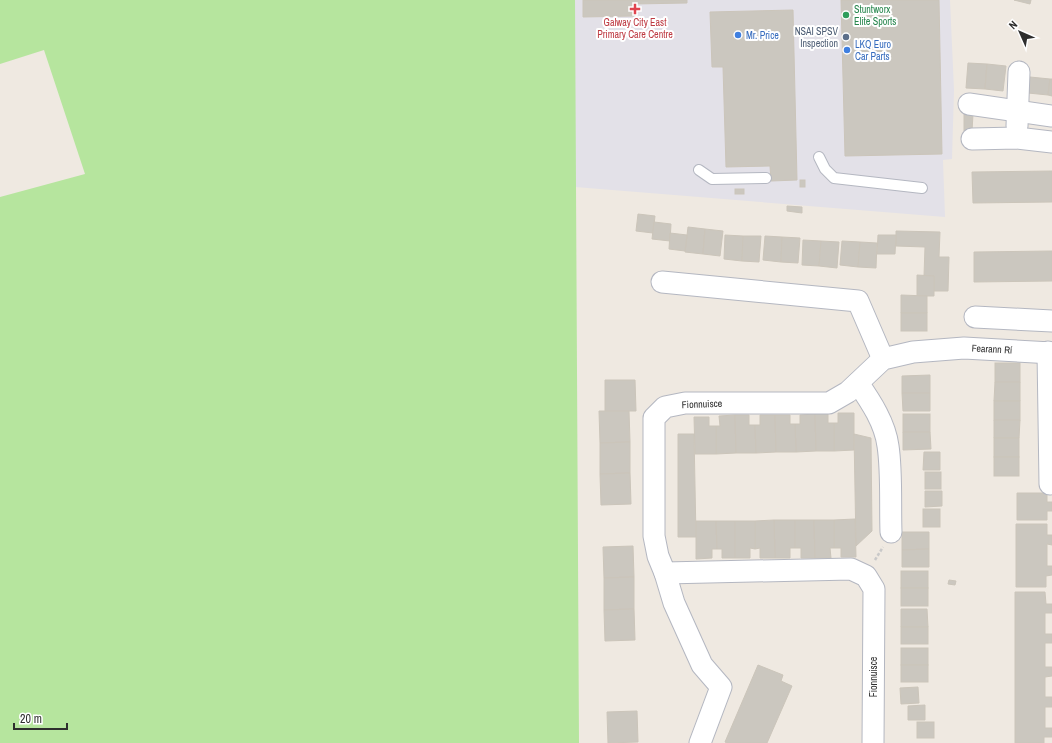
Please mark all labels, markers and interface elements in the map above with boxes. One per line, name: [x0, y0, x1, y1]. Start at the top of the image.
marker: Galway City East Primary Care Centre: [629, 3, 641, 15]
place label: Stuntworx Elite Sports: [854, 3, 896, 28]
marker: Stuntworx Elite Sports: [841, 10, 851, 20]
north arrow: [1000, 12, 1040, 52]
place label: Galway City East Primary Care Centre: [597, 16, 673, 41]
text: N: [1006, 18, 1020, 32]
place label: NSAI SPSV Inspection: [795, 25, 839, 50]
place label: Mr. Price: [746, 29, 779, 42]
marker: Mr. Price: [733, 30, 743, 40]
marker: NSAI SPSV Inspection: [841, 32, 851, 42]
place label: LKQ Euro Car Parts: [855, 38, 891, 63]
marker: LKQ Euro Car Parts: [842, 45, 852, 55]
street label: Fearann Rí: [971, 341, 1013, 357]
street label: Fionnuisce: [681, 397, 723, 411]
street label: Fionnuisce: [867, 656, 880, 697]
scale bar: [14, 705, 67, 731]
text: 20 m: [20, 711, 42, 727]

